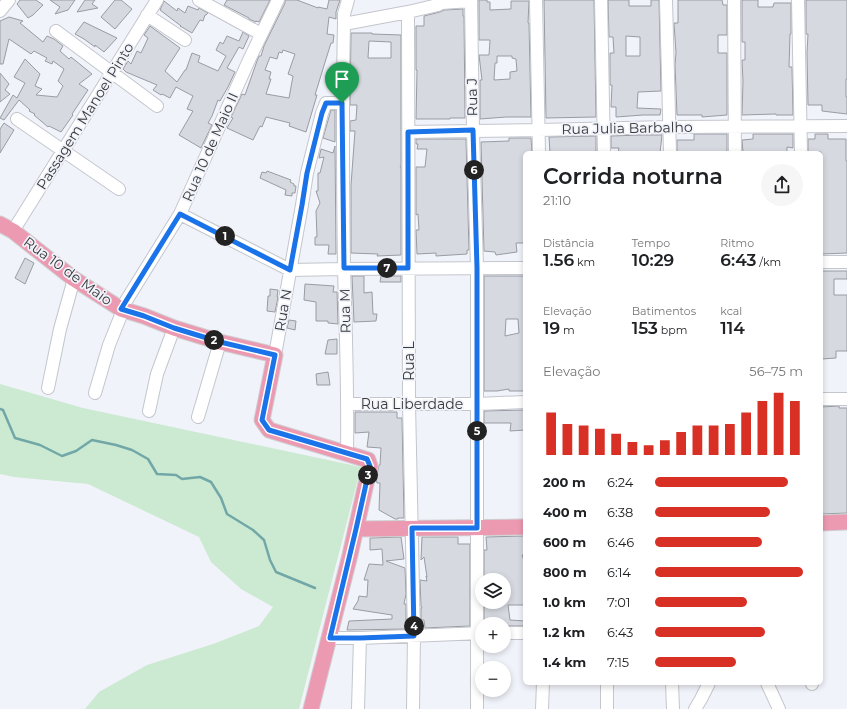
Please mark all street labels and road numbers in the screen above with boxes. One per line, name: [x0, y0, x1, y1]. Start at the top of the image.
street label: Passagem Manoel Pinto: [32, 39, 138, 193]
street label: Rua J: [463, 78, 481, 116]
street label: Rua 10 de Maio II: [178, 90, 242, 204]
street label: Rua Julia Barbalho: [561, 118, 693, 138]
street label: Rua 10 de Maio: [20, 233, 116, 309]
street label: Rua N: [270, 287, 296, 333]
street label: Rua M: [336, 288, 354, 334]
street label: Rua L: [400, 340, 418, 381]
street label: Rua Liberdade: [361, 395, 463, 413]

